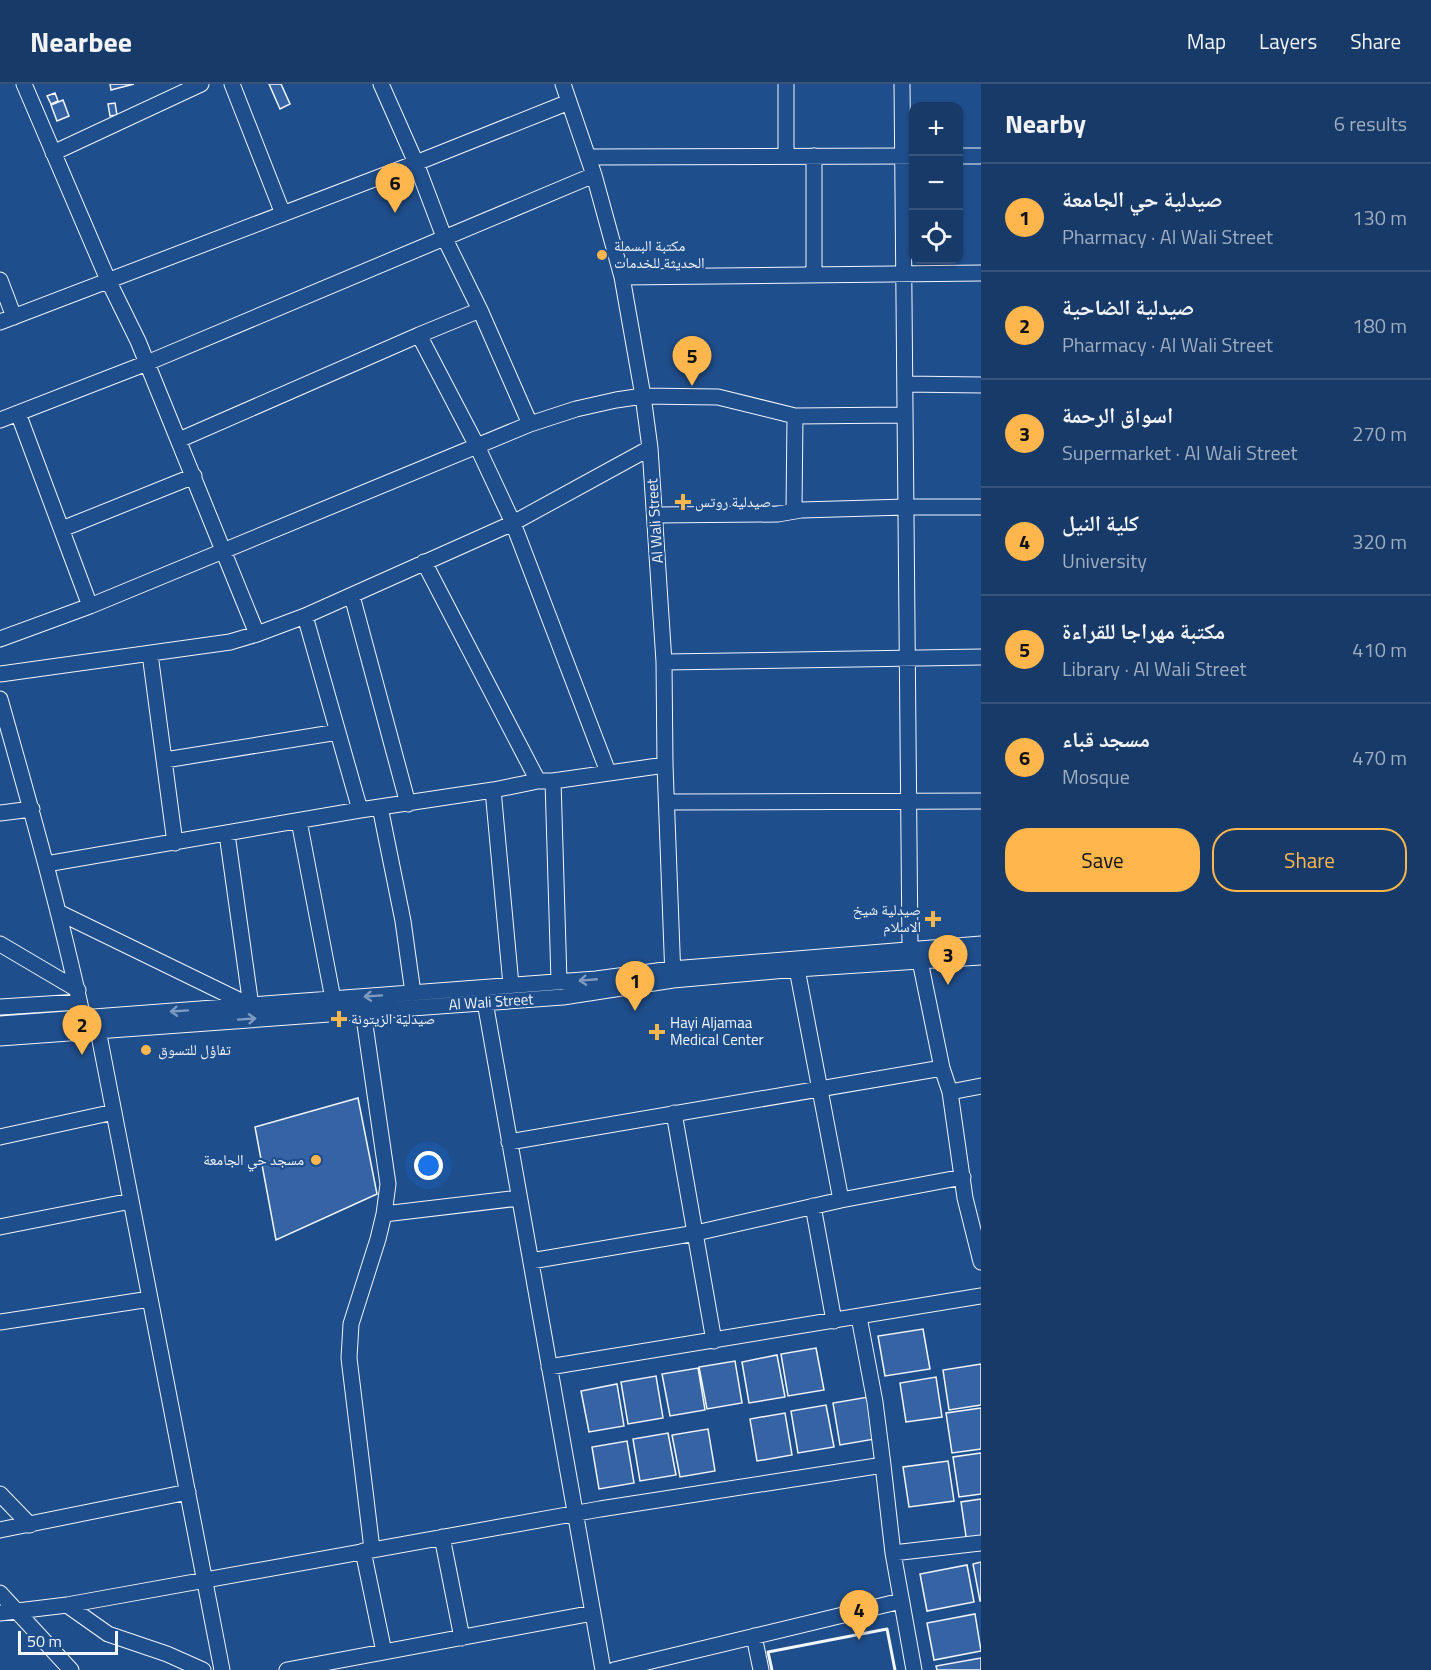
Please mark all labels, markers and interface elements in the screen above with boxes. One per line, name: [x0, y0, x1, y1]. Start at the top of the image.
text: Nearbee: [30, 20, 132, 63]
text: Map: [1187, 25, 1226, 57]
text: Layers: [1259, 25, 1317, 57]
text: Share: [1350, 25, 1401, 57]
map controls: [909, 102, 963, 264]
button: +: [909, 102, 963, 156]
text: Nearby: [1005, 104, 1086, 143]
text: 6 results: [1334, 108, 1407, 139]
button: −: [909, 156, 963, 210]
pin: 6: [376, 164, 414, 213]
text: صيدلية حي الجامعة: [1062, 182, 1223, 216]
text: 1: [1019, 202, 1030, 233]
text: 130 m: [1352, 202, 1407, 233]
button: locate: [909, 210, 963, 264]
text: Pharmacy · Al Wali Street: [1062, 221, 1273, 252]
place label: مكتبة البسملة الحديثة للخدمات: [614, 234, 705, 274]
marker: مكتبة البسملة الحديثة للخدمات: [595, 248, 609, 262]
text: صيدلية الضاحية: [1062, 290, 1194, 324]
text: 2: [1019, 310, 1030, 341]
text: 180 m: [1352, 310, 1407, 341]
text: Pharmacy · Al Wali Street: [1062, 329, 1273, 360]
pin: 5: [672, 336, 712, 386]
text: اسواق الرحمة: [1062, 398, 1173, 432]
text: 3: [1019, 418, 1030, 449]
text: 270 m: [1352, 418, 1407, 449]
text: Supermarket · Al Wali Street: [1062, 437, 1298, 468]
street label: Al Wali Street: [640, 477, 669, 564]
place label: صيدلية روتس: [695, 490, 771, 513]
marker: صيدلية روتس: [676, 495, 690, 509]
text: كلية النيل: [1062, 506, 1139, 540]
text: 4: [1019, 526, 1030, 557]
text: 320 m: [1352, 526, 1407, 557]
text: University: [1062, 545, 1147, 576]
text: مكتبة مهراجا للقراءة: [1062, 614, 1225, 648]
text: 5: [1019, 634, 1030, 665]
text: 410 m: [1352, 634, 1407, 665]
text: Library · Al Wali Street: [1062, 653, 1246, 684]
text: مسجد قباء: [1062, 722, 1150, 756]
text: 6: [1019, 742, 1030, 773]
text: 470 m: [1352, 742, 1407, 773]
text: Mosque: [1062, 761, 1130, 792]
button: Save: [1005, 828, 1200, 892]
button: Share: [1212, 828, 1407, 892]
place label: صيدلية شيخ الاسلام: [853, 898, 921, 938]
marker: صيدلية شيخ الاسلام: [926, 912, 940, 926]
pin: 3: [928, 936, 968, 985]
pin: 1: [616, 962, 654, 1011]
one-way arrow: [579, 975, 599, 986]
street label: Al Wali Street: [448, 987, 535, 1016]
one-way arrow: [363, 991, 383, 1002]
pin: 2: [62, 1006, 101, 1055]
one-way arrow: [169, 1006, 189, 1017]
place label: صيدلية الزيتونة: [351, 1007, 435, 1030]
place label: Hayi Aljamaa Medical Center: [670, 1011, 764, 1051]
marker: صيدلية الزيتونة: [332, 1012, 346, 1026]
one-way arrow: [236, 1013, 256, 1024]
marker: Hayi Aljamaa Medical Center: [648, 1023, 666, 1041]
place label: تفاؤل للتسوق: [158, 1038, 232, 1061]
marker: تفاؤل للتسوق: [139, 1043, 153, 1057]
place label: مسجد حي الجامعة: [203, 1148, 304, 1172]
your location: [414, 1151, 443, 1180]
marker: مسجد حي الجامعة: [309, 1153, 323, 1167]
pin: 4: [840, 1590, 878, 1640]
scale bar: [18, 1628, 118, 1656]
text: 50 m: [27, 1629, 62, 1653]

